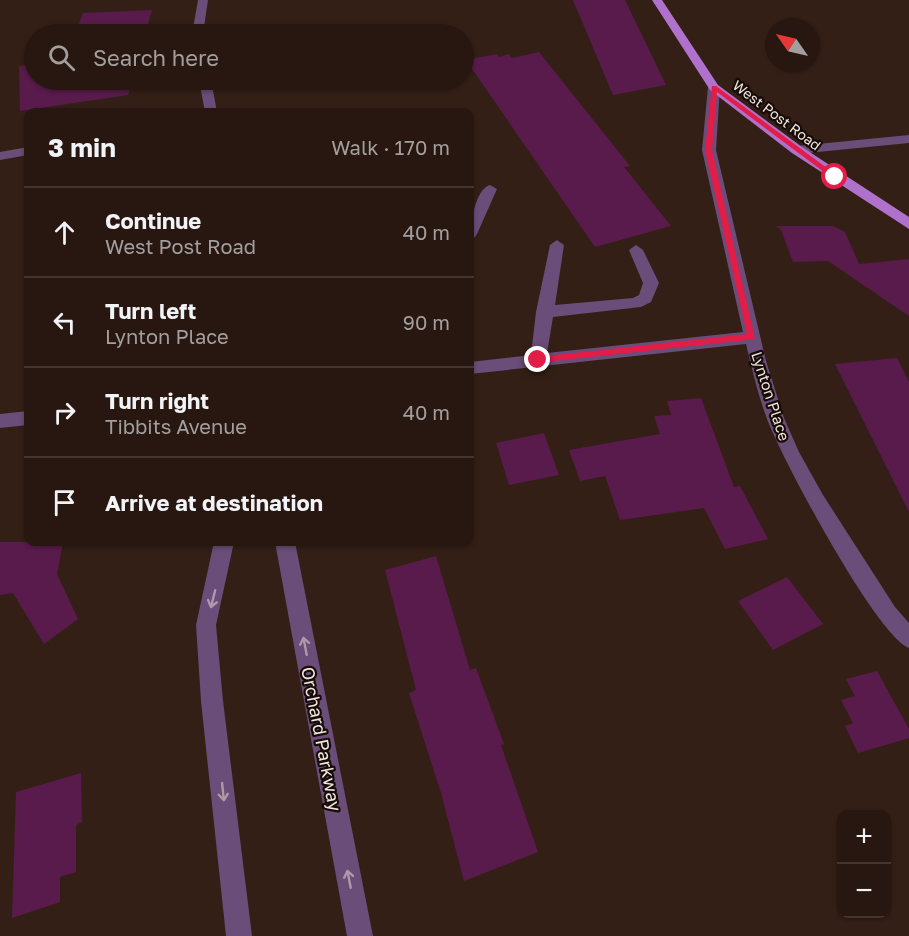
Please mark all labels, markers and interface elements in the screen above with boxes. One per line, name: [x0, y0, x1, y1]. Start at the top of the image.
north arrow: [765, 18, 819, 72]
search box: [24, 24, 474, 90]
icon: search: [45, 41, 78, 74]
text: Search here: [93, 44, 219, 71]
street label: West Post Road: [730, 76, 824, 154]
text: 3 min: [48, 132, 116, 163]
text: Walk · 170 m: [331, 135, 450, 159]
route start: [821, 163, 847, 189]
text: Continue: [105, 207, 201, 234]
icon: ahead: [48, 216, 81, 249]
text: 40 m: [403, 220, 450, 244]
text: West Post Road: [105, 234, 256, 258]
text: Turn left: [105, 297, 196, 324]
icon: left: [48, 306, 81, 339]
text: 90 m: [403, 310, 450, 334]
text: Lynton Place: [105, 324, 229, 348]
route end: [524, 346, 550, 372]
street label: Lynton Place: [748, 349, 794, 443]
text: Turn right: [105, 387, 209, 414]
icon: right: [48, 396, 81, 429]
text: 40 m: [403, 400, 450, 424]
text: Tibbits Avenue: [105, 414, 247, 438]
icon: arrive: [48, 486, 81, 519]
text: Arrive at destination: [105, 489, 323, 516]
one-way arrow: [206, 589, 218, 608]
one-way arrow: [299, 636, 310, 656]
street label: Orchard Parkway: [297, 665, 347, 813]
one-way arrow: [217, 782, 228, 802]
map controls: [837, 810, 891, 918]
button: +: [837, 810, 891, 864]
button: −: [837, 864, 891, 918]
one-way arrow: [343, 869, 354, 889]

